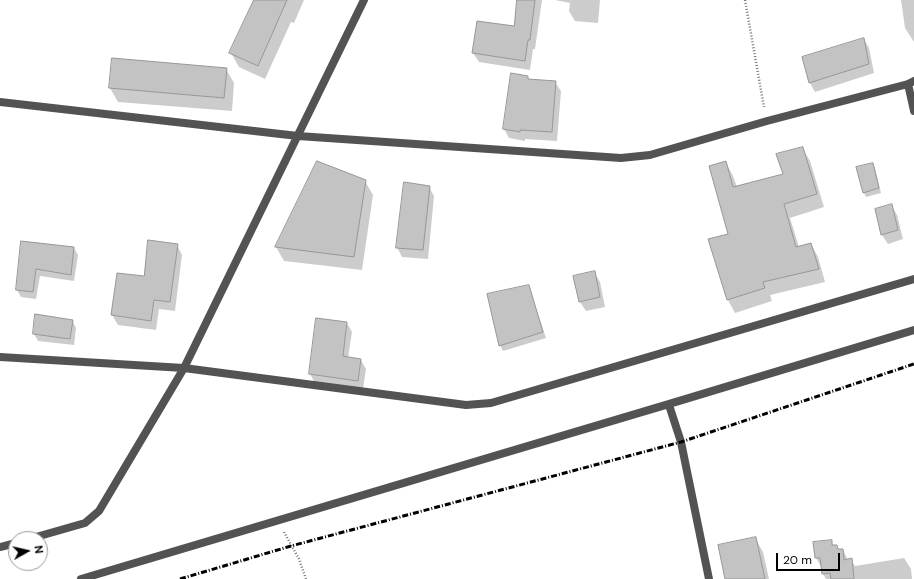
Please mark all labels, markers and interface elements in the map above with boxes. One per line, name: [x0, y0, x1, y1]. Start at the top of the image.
north arrow: [8, 531, 48, 571]
text: N: [31, 545, 46, 554]
scale bar: [778, 545, 842, 571]
text: 20 m: [783, 552, 812, 568]

